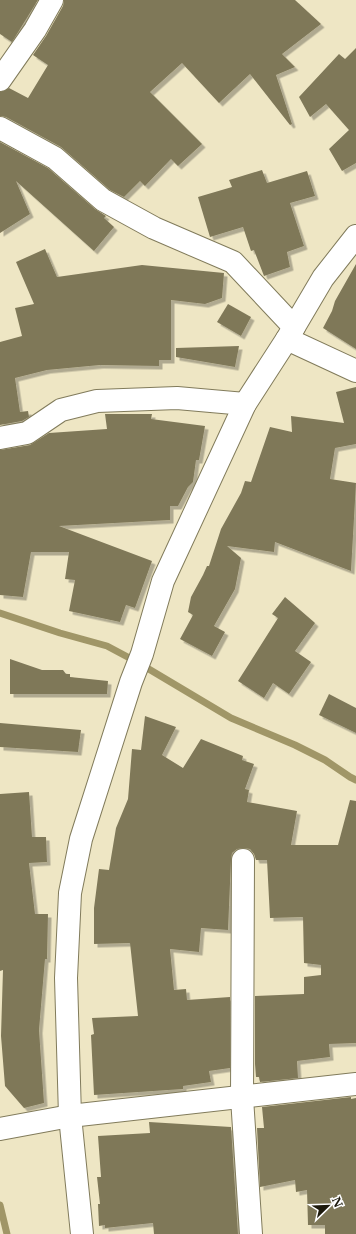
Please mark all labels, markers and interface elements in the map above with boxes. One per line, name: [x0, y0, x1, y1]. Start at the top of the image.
north arrow: [308, 1186, 348, 1226]
text: N: [329, 1195, 346, 1210]

